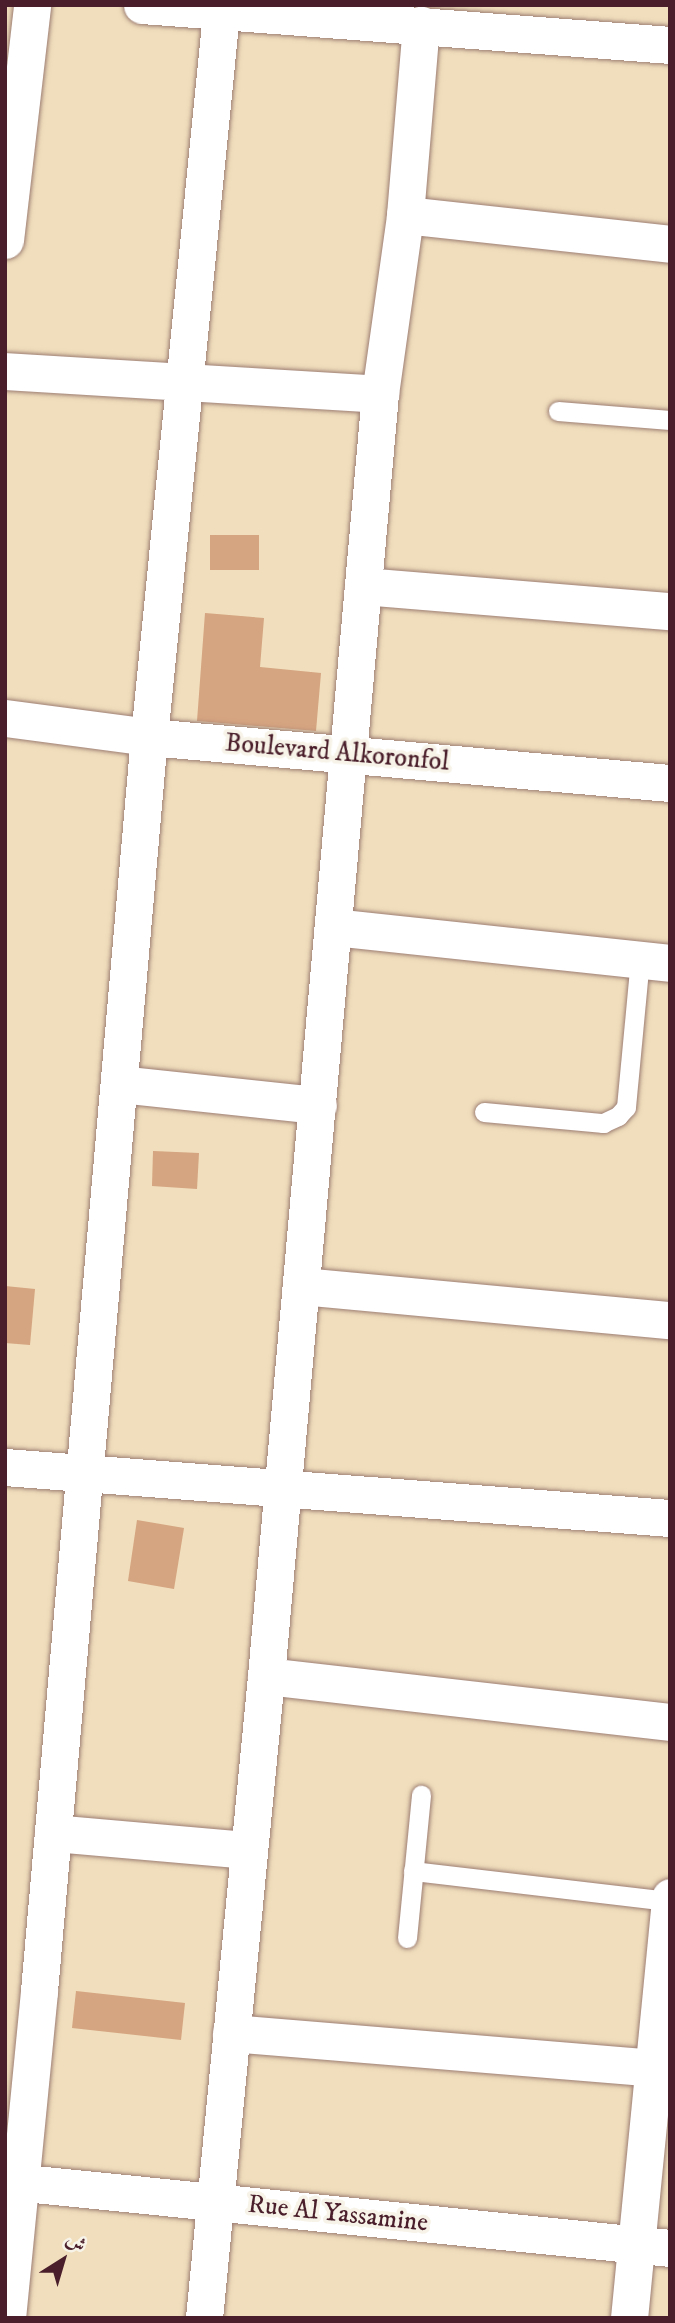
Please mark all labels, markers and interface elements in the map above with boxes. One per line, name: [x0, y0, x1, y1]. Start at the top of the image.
street label: Boulevard Alkoronfol: [224, 728, 450, 778]
street label: Rue Al Yassamine: [246, 2189, 430, 2239]
north arrow: [28, 2225, 98, 2295]
text: ش: [61, 2228, 90, 2258]

